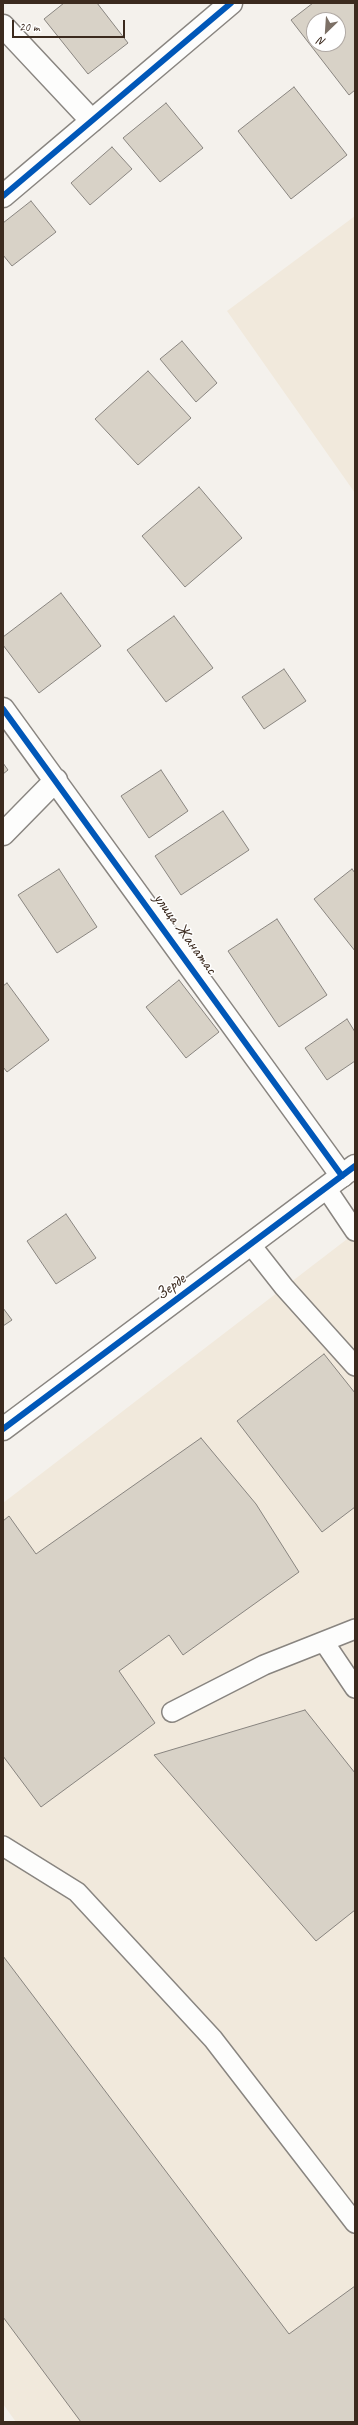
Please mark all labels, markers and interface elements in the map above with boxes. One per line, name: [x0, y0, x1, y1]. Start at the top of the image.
scale bar: [14, 12, 127, 38]
north arrow: [306, 12, 346, 52]
text: 20 m: [19, 19, 39, 35]
text: N: [315, 34, 327, 50]
street label: улица Жанатас: [149, 889, 221, 979]
street label: Зерде: [152, 1269, 190, 1305]

